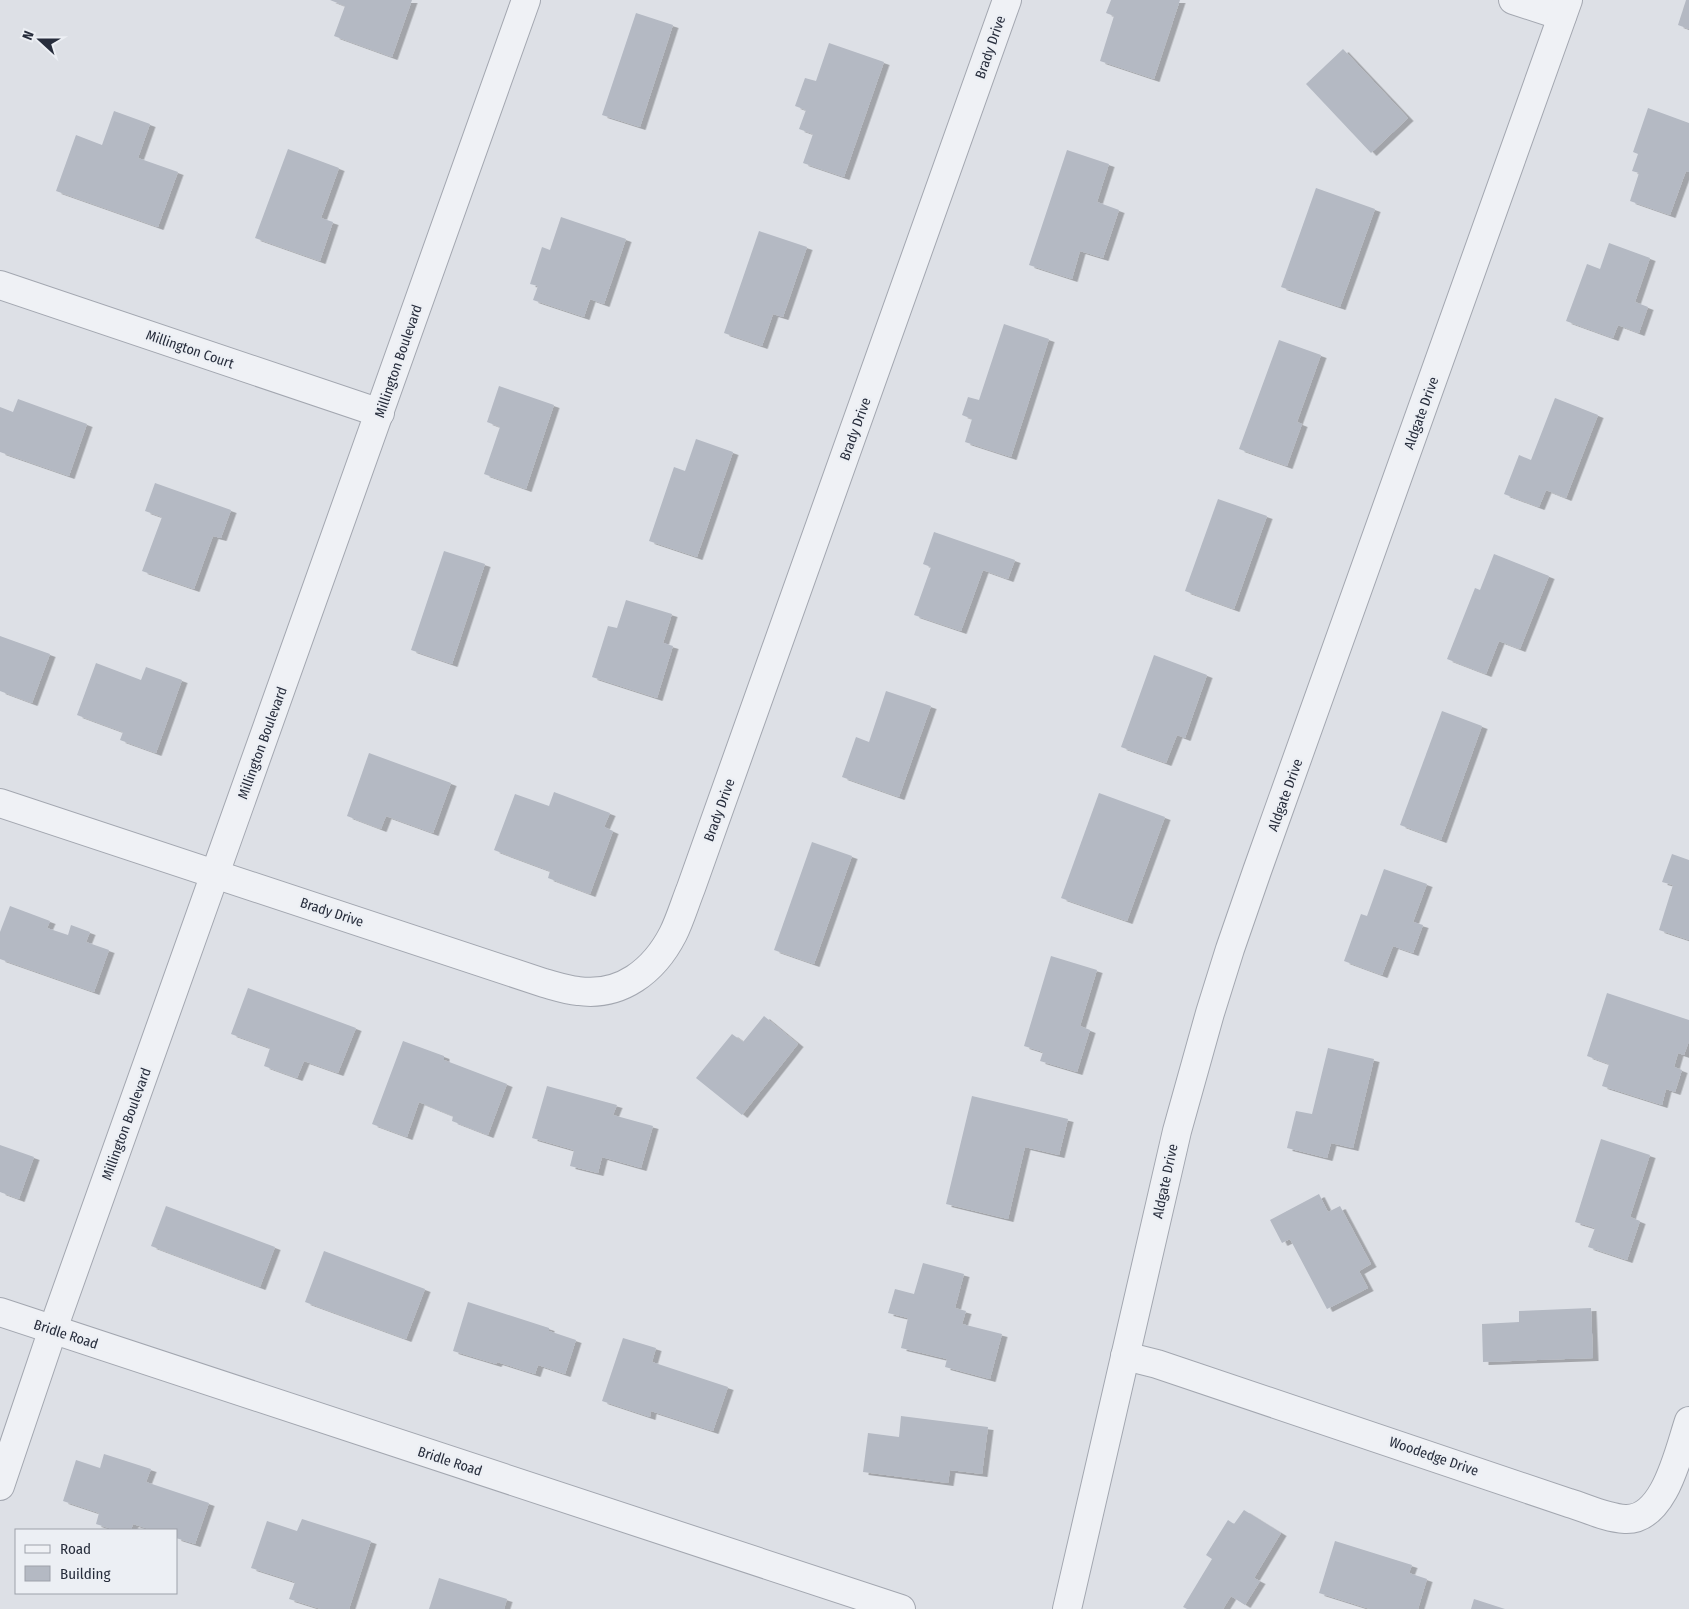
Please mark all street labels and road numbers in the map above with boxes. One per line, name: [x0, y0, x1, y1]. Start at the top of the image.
street label: Brady Drive: [972, 13, 1009, 81]
street label: Millington Boulevard: [371, 302, 426, 420]
street label: Millington Court: [144, 327, 236, 373]
street label: Aldgate Drive: [1401, 375, 1442, 452]
street label: Brady Drive: [836, 395, 875, 463]
street label: Millington Boulevard: [234, 685, 291, 802]
street label: Aldgate Drive: [1265, 757, 1306, 834]
street label: Brady Drive: [700, 776, 739, 844]
street label: Brady Drive: [298, 894, 366, 931]
street label: Millington Boulevard: [98, 1066, 155, 1183]
street label: Aldgate Drive: [1149, 1142, 1182, 1220]
street label: Bridle Road: [32, 1316, 100, 1353]
street label: Woodedge Drive: [1387, 1433, 1481, 1480]
street label: Bridle Road: [416, 1443, 484, 1480]

